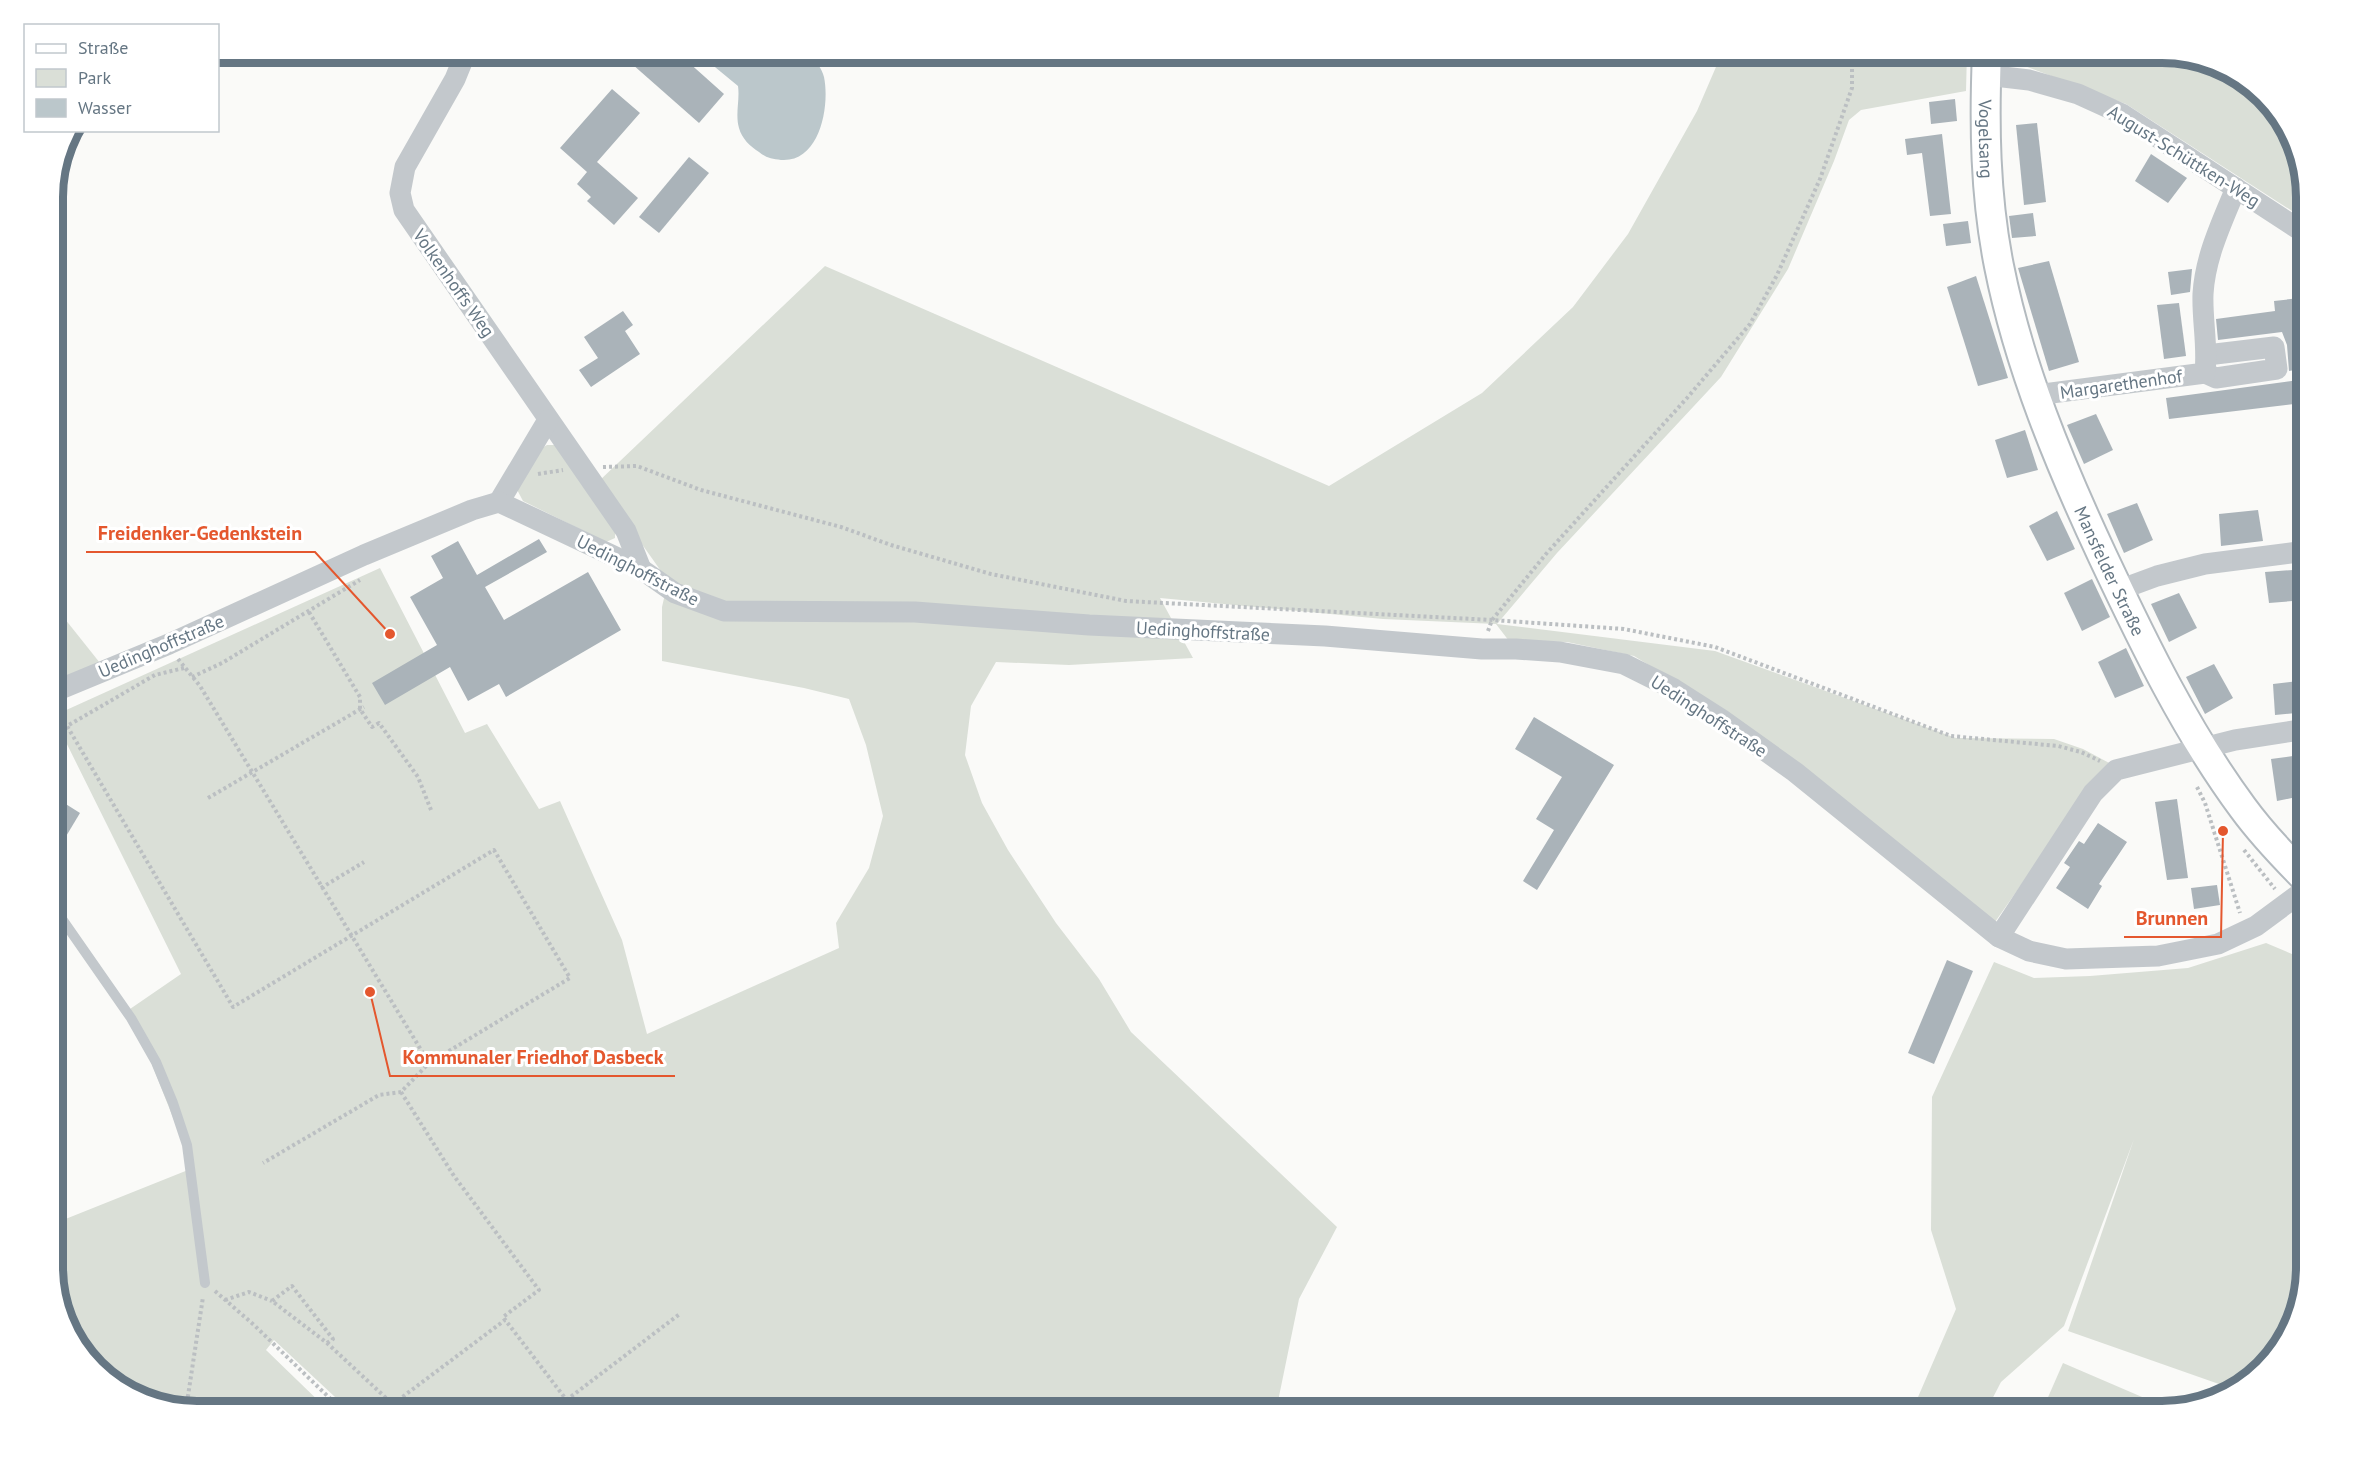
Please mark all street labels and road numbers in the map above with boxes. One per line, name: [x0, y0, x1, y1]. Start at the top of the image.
street label: Vogelsang: [1974, 98, 1999, 179]
street label: August-Schüttken-Weg: [2104, 100, 2264, 212]
street label: Volkenhoffs Weg: [408, 224, 500, 342]
street label: Margarethenhof: [2058, 364, 2185, 404]
street label: Mansfelder Straße: [2070, 502, 2151, 639]
street label: Uedinghoffstraße: [573, 529, 703, 611]
street label: Uedinghoffstraße: [95, 609, 227, 683]
street label: Uedinghoffstraße: [1135, 616, 1271, 646]
street label: Uedinghoffstraße: [1646, 670, 1772, 762]

